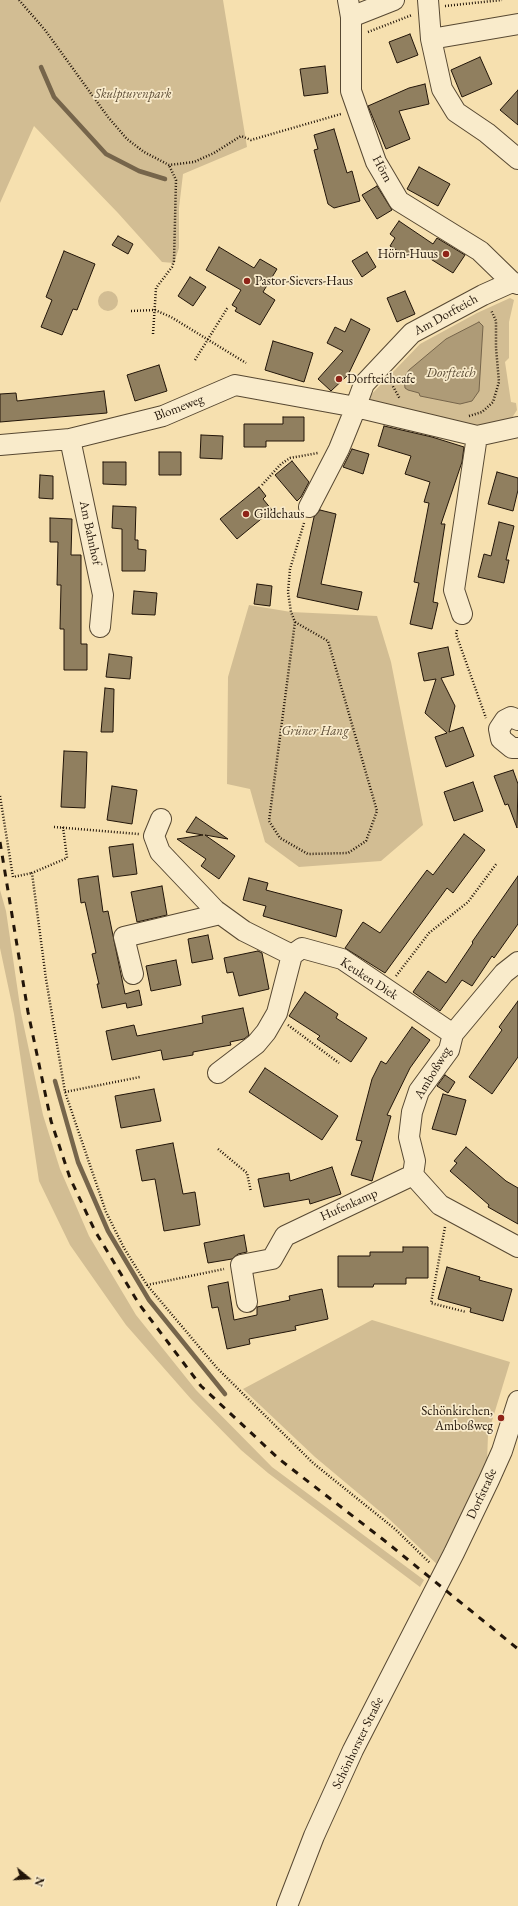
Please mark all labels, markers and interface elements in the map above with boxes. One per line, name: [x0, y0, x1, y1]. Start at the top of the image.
park label: Skulpturenpark: [95, 86, 171, 102]
street label: Hörn: [369, 153, 395, 185]
place label: Hörn-Huus: [378, 246, 438, 262]
marker: Hörn-Huus: [441, 249, 451, 259]
place label: Pastor-Sievers-Haus: [255, 273, 353, 289]
marker: Pastor-Sievers-Haus: [242, 276, 252, 286]
street label: Am Dorfteich: [411, 291, 481, 339]
water label: Dorfteich: [426, 365, 476, 381]
place label: Dorfteichcafe: [347, 371, 415, 387]
marker: Dorfteichcafe: [334, 374, 344, 384]
street label: Blomeweg: [152, 391, 206, 425]
street label: Am Bahnhof: [76, 499, 104, 567]
place label: Gildehaus: [254, 506, 304, 522]
marker: Gildehaus: [241, 509, 251, 519]
park label: Grüner Hang: [281, 723, 349, 739]
street label: Keuken Diek: [337, 955, 401, 1003]
street label: Amboßweg: [411, 1044, 455, 1102]
street label: Hufenkamp: [318, 1185, 380, 1225]
place label: Schönkirchen, Amboßweg: [421, 1403, 493, 1434]
marker: Schönkirchen, Amboßweg: [496, 1413, 506, 1423]
street label: Dorfstraße: [463, 1466, 501, 1522]
street label: Schönhorster Straße: [329, 1694, 387, 1792]
north arrow: [8, 1858, 48, 1898]
text: N: [31, 1875, 47, 1888]

